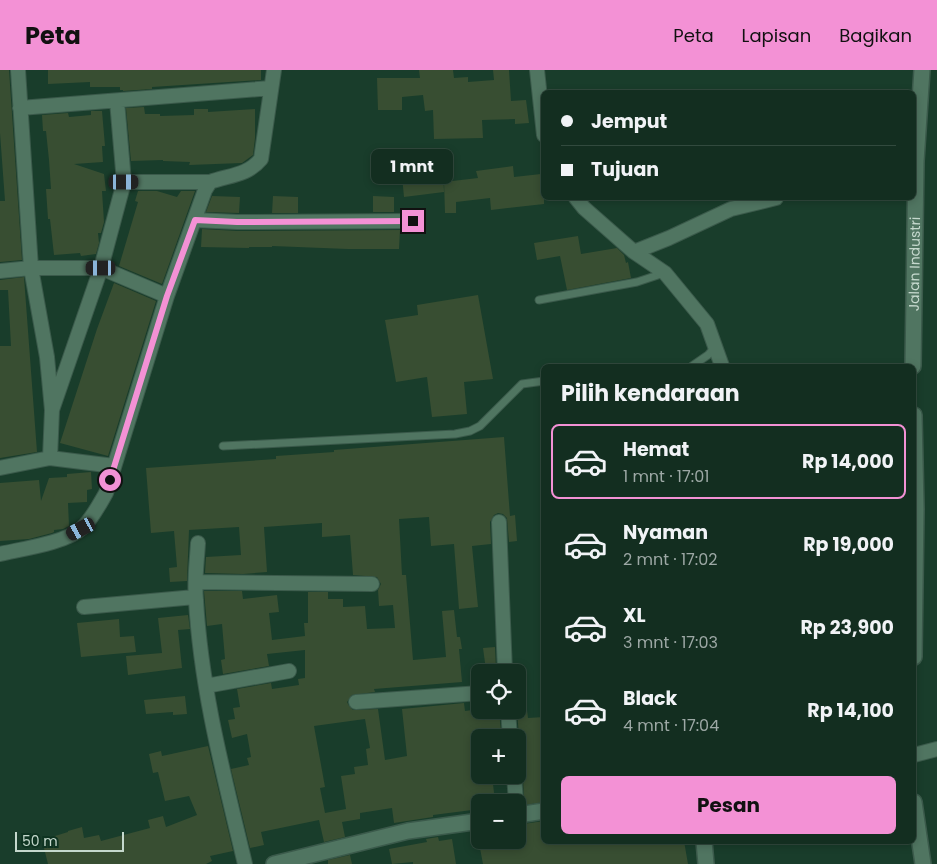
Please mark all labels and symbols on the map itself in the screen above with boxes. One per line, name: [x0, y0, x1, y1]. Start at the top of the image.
callout: 1 mnt: [372, 148, 454, 184]
car: [109, 175, 139, 190]
route end: [402, 210, 424, 232]
street label: Jalan Industri: [904, 217, 925, 311]
car: [86, 261, 116, 276]
route start: [99, 469, 121, 491]
car: [64, 515, 97, 543]
scale bar: [15, 829, 124, 852]

